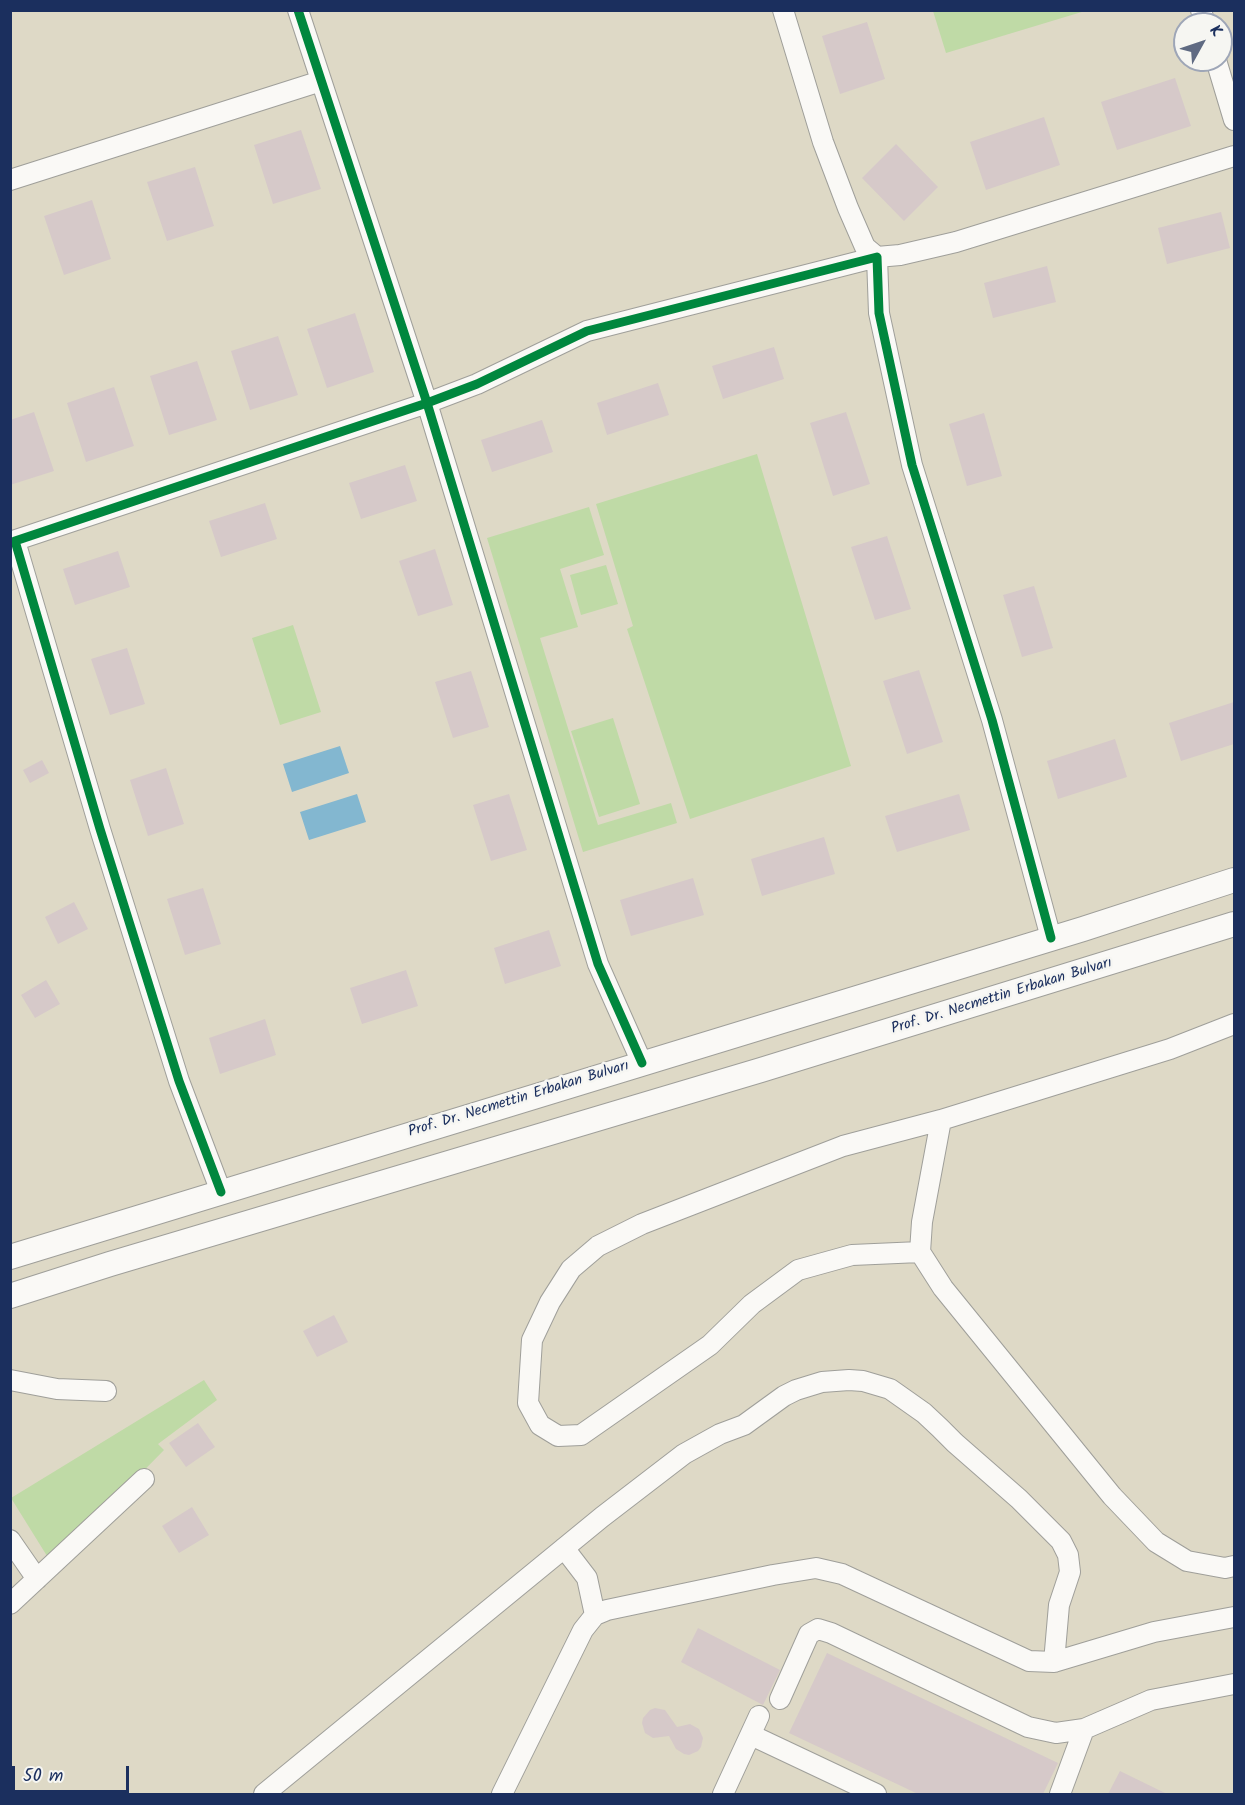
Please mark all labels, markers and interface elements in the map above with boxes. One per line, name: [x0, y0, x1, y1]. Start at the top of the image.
north arrow: [1173, 12, 1233, 72]
text: K: [1203, 20, 1228, 43]
street label: Prof. Dr. Necmettin Erbakan Bulvarı: [889, 955, 1115, 1039]
street label: Prof. Dr. Necmettin Erbakan Bulvarı: [406, 1058, 632, 1142]
scale bar: [15, 1754, 132, 1792]
text: 50 m: [23, 1762, 63, 1791]

